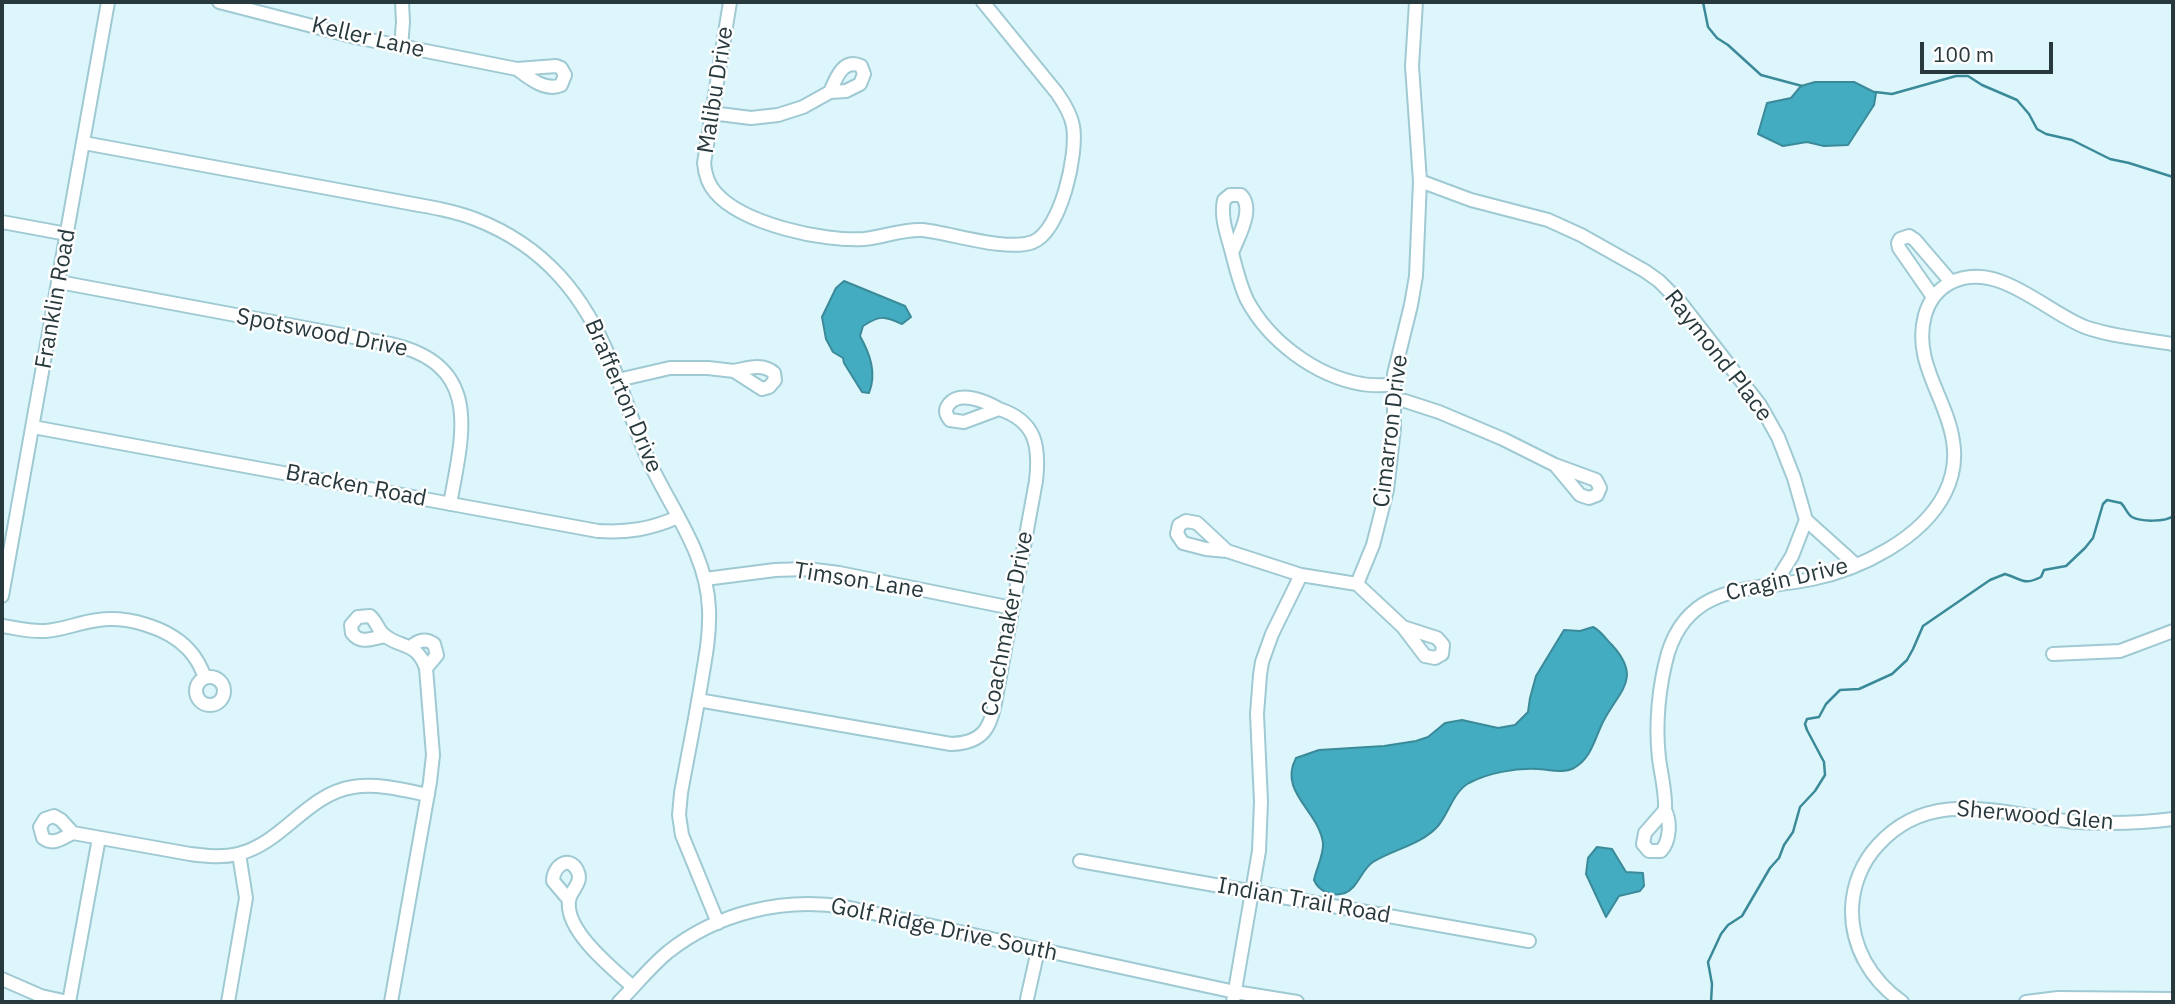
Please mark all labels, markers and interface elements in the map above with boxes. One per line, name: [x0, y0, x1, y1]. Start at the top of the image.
street label: Keller Lane: [309, 12, 427, 64]
street label: Malibu Drive: [692, 25, 740, 155]
scale bar: [1923, 28, 2056, 72]
text: 100 m: [1933, 40, 1994, 68]
street label: Franklin Road: [30, 227, 82, 371]
street label: Raymond Place: [1658, 285, 1778, 427]
street label: Spotswood Drive: [234, 303, 410, 363]
street label: Brafferton Drive: [578, 315, 668, 477]
street label: Cimarron Drive: [1368, 353, 1414, 509]
street label: Bracken Road: [283, 459, 429, 513]
street label: Coachmaker Drive: [977, 529, 1039, 719]
street label: Cragin Drive: [1723, 553, 1851, 607]
street label: Timson Lane: [792, 557, 926, 605]
street label: Sherwood Glen: [1955, 795, 2115, 837]
street label: Indian Trail Road: [1215, 872, 1393, 930]
street label: Golf Ridge Drive South: [828, 892, 1060, 968]

